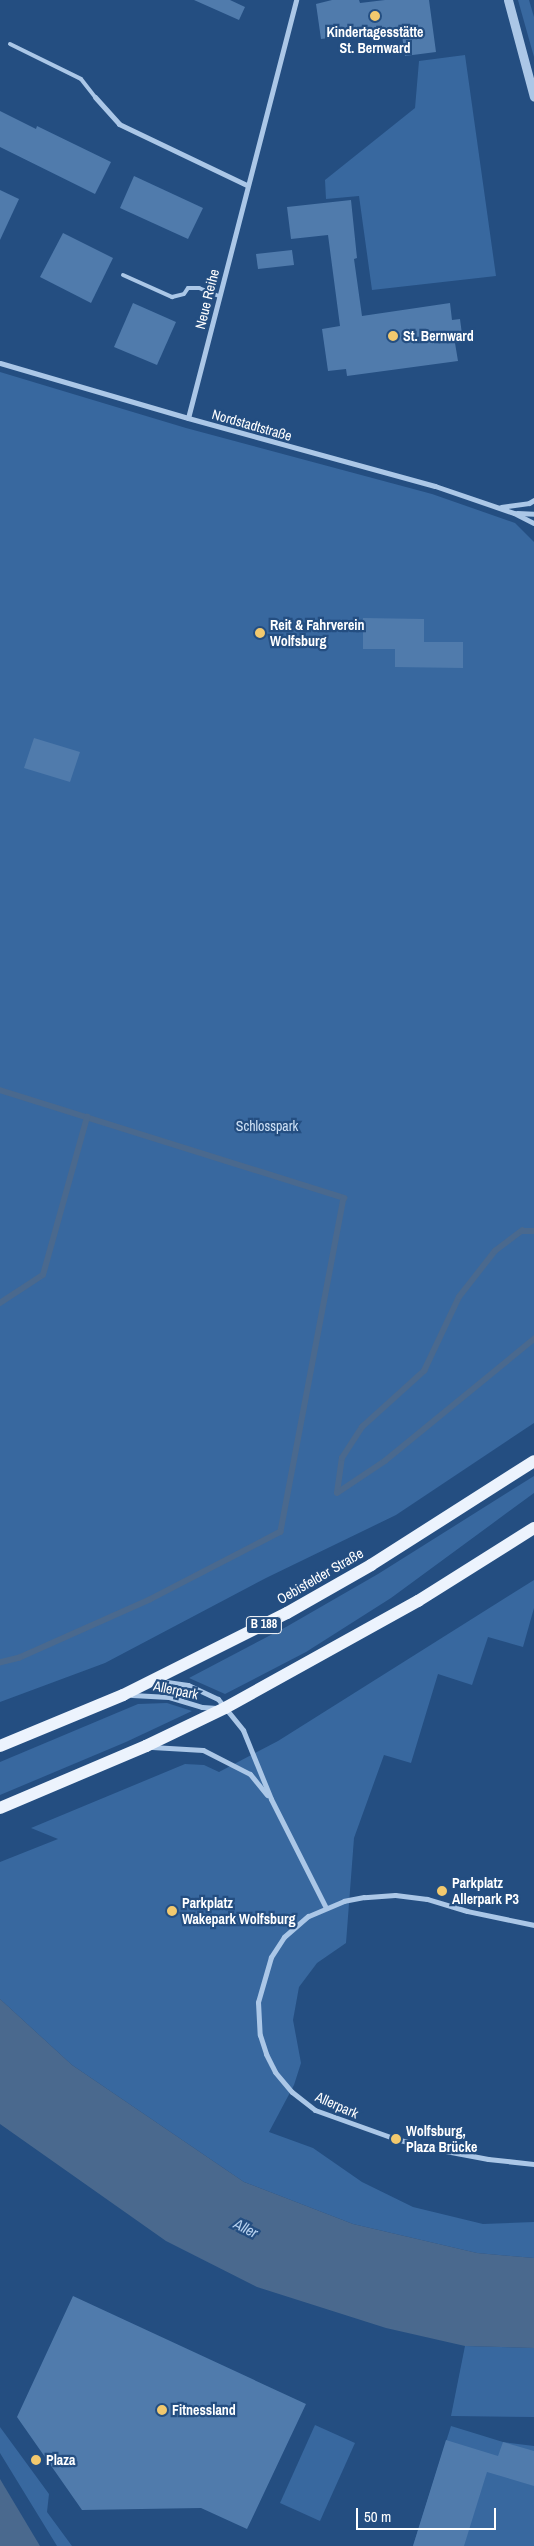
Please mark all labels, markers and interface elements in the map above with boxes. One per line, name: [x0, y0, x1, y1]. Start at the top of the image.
marker: Kindertagesstätte St. Bernward: [369, 10, 381, 22]
place label: Kindertagesstätte St. Bernward: [327, 24, 423, 56]
street label: Neue Reihe: [191, 267, 223, 331]
place label: St. Bernward: [403, 328, 474, 344]
marker: St. Bernward: [387, 330, 399, 342]
street label: Nordstadtstraße: [210, 406, 294, 444]
place label: Reit & Fahrverein Wolfsburg: [270, 617, 364, 650]
marker: Reit & Fahrverein Wolfsburg: [254, 627, 266, 639]
park label: Schlosspark: [236, 1118, 298, 1134]
street label: Oebisfelder Straße: [274, 1544, 366, 1608]
road number: B 188: [245, 1616, 283, 1634]
street label: Allerpark: [152, 1677, 200, 1703]
place label: Parkplatz Allerpark P3: [452, 1875, 519, 1908]
marker: Parkplatz Allerpark P3: [436, 1885, 448, 1897]
place label: Parkplatz Wakepark Wolfsburg: [182, 1895, 296, 1928]
marker: Parkplatz Wakepark Wolfsburg: [166, 1905, 178, 1917]
street label: Allerpark: [313, 2088, 361, 2122]
place label: Wolfsburg, Plaza Brücke: [406, 2123, 477, 2156]
marker: Wolfsburg, Plaza Brücke: [390, 2133, 402, 2145]
water label: Aller: [231, 2214, 261, 2242]
place label: Fitnessland: [172, 2402, 236, 2418]
marker: Fitnessland: [156, 2404, 168, 2416]
place label: Plaza: [46, 2452, 75, 2468]
marker: Plaza: [30, 2454, 42, 2466]
scale bar: [359, 2498, 499, 2530]
text: 50 m: [364, 2506, 391, 2527]

